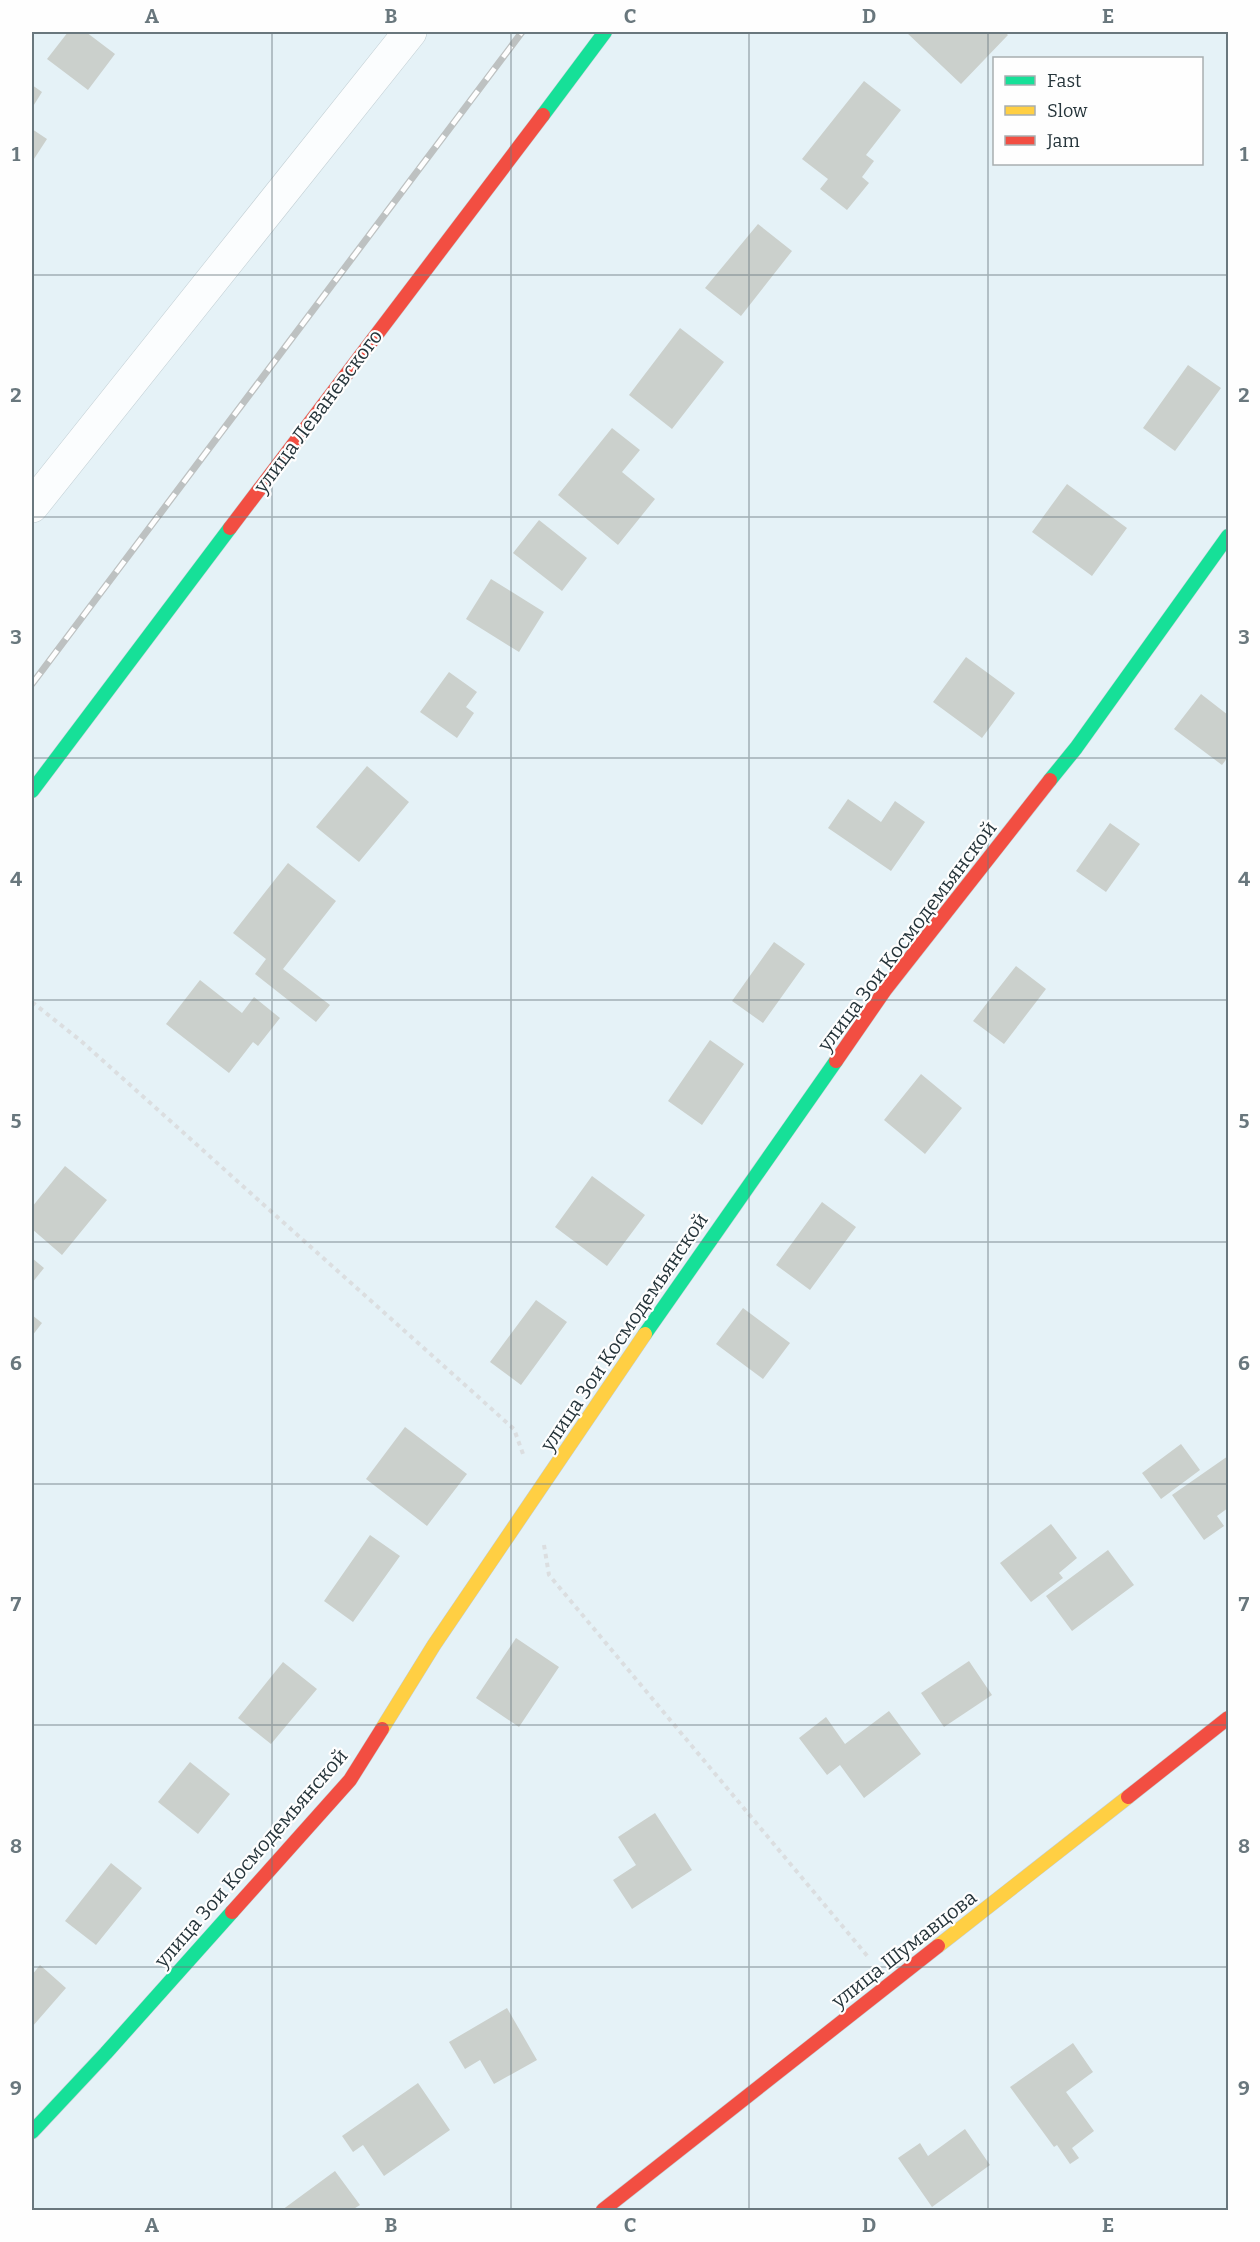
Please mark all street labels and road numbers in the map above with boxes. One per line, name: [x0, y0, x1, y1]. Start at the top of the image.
street label: улица Леваневского: [248, 325, 387, 498]
street label: улица Зои Космодемьянской: [812, 816, 1001, 1057]
street label: улица Зои Космодемьянской: [535, 1208, 713, 1456]
street label: улица Зои Космодемьянской: [149, 1744, 353, 1973]
street label: улица Шумавцова: [826, 1885, 981, 2014]

